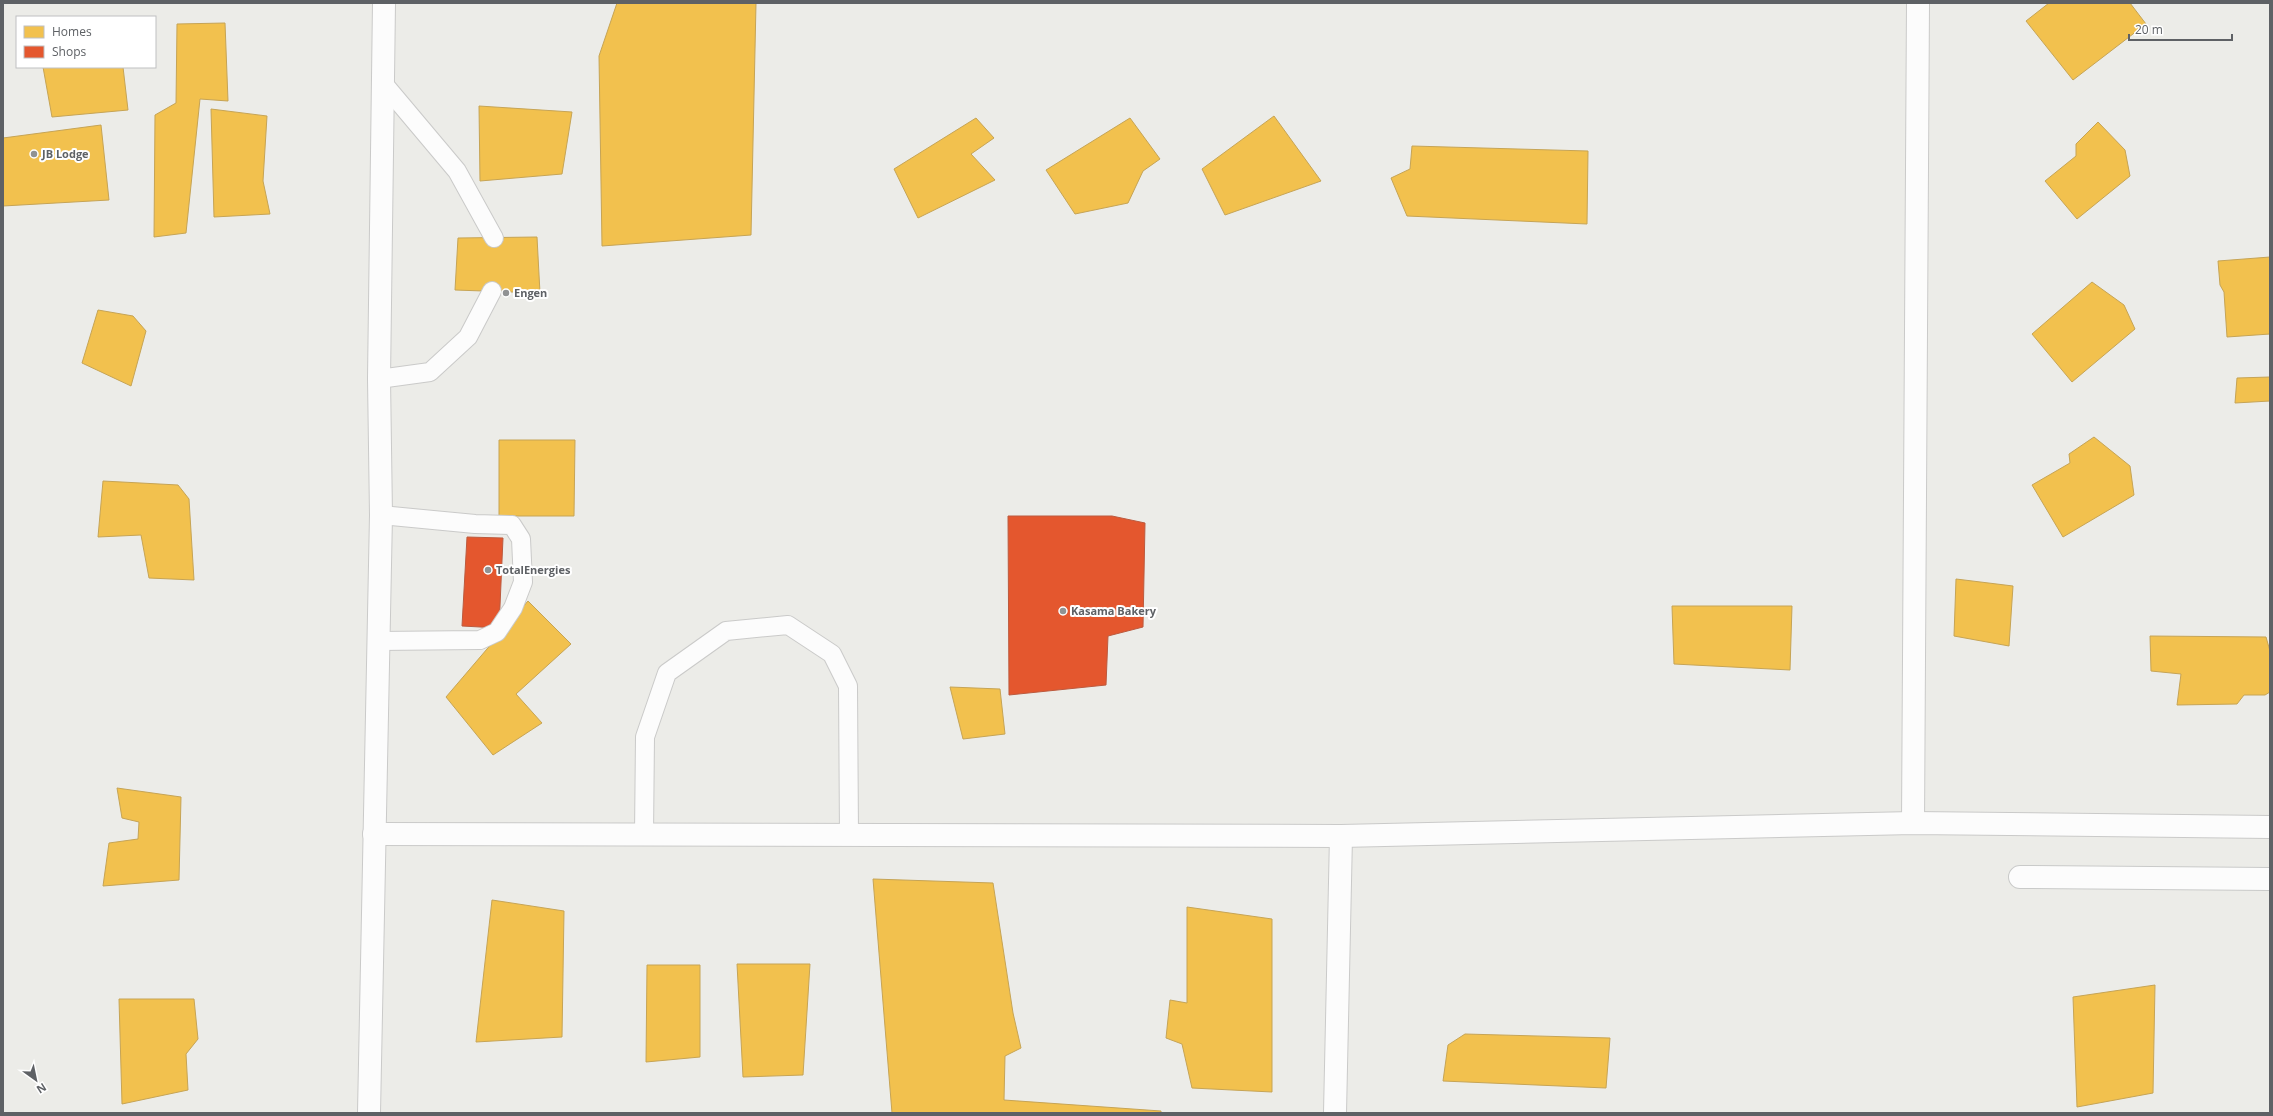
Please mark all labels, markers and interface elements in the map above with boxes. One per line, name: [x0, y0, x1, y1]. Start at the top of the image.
legend: [16, 16, 156, 68]
scale bar: [2129, 16, 2232, 42]
text: 20 m: [2135, 21, 2163, 38]
text: Homes: [52, 23, 92, 40]
text: Shops: [52, 43, 87, 60]
place label: JB Lodge: [41, 146, 89, 161]
marker: JB Lodge: [29, 149, 39, 159]
place label: Engen: [514, 285, 547, 300]
marker: Engen: [501, 288, 511, 298]
place label: TotalEnergies: [496, 562, 571, 577]
marker: TotalEnergies: [483, 565, 493, 575]
place label: Kasama Bakery: [1071, 603, 1157, 618]
marker: Kasama Bakery: [1058, 606, 1068, 616]
north arrow: [16, 1060, 56, 1100]
text: N: [34, 1080, 50, 1098]

